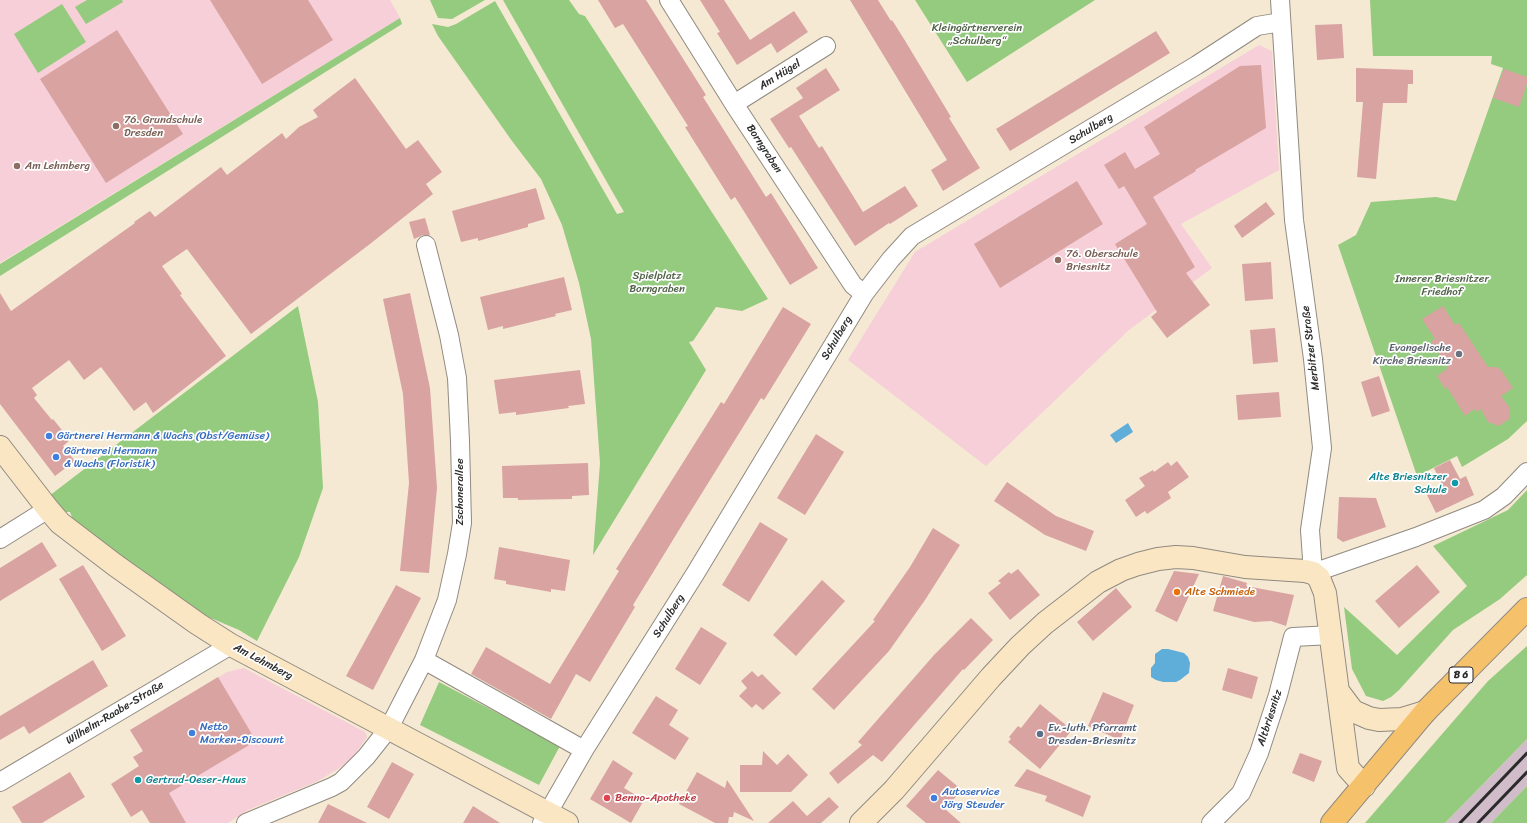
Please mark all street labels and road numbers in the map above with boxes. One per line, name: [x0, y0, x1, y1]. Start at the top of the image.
street label: Am Hügel: [757, 57, 803, 93]
street label: Schulberg: [1067, 111, 1115, 147]
street label: Borngraben: [743, 122, 785, 176]
street label: Merbitzer Straße: [1299, 305, 1323, 391]
street label: Schulberg: [819, 314, 855, 362]
street label: Zschonerallee: [453, 458, 467, 526]
street label: Schulberg: [650, 592, 688, 640]
street label: Am Lehmberg: [231, 641, 295, 683]
road number: B 6: [1449, 667, 1473, 683]
street label: Wilhelm-Raabe-Straße: [64, 679, 166, 747]
street label: Altbriesnitz: [1255, 688, 1285, 748]

